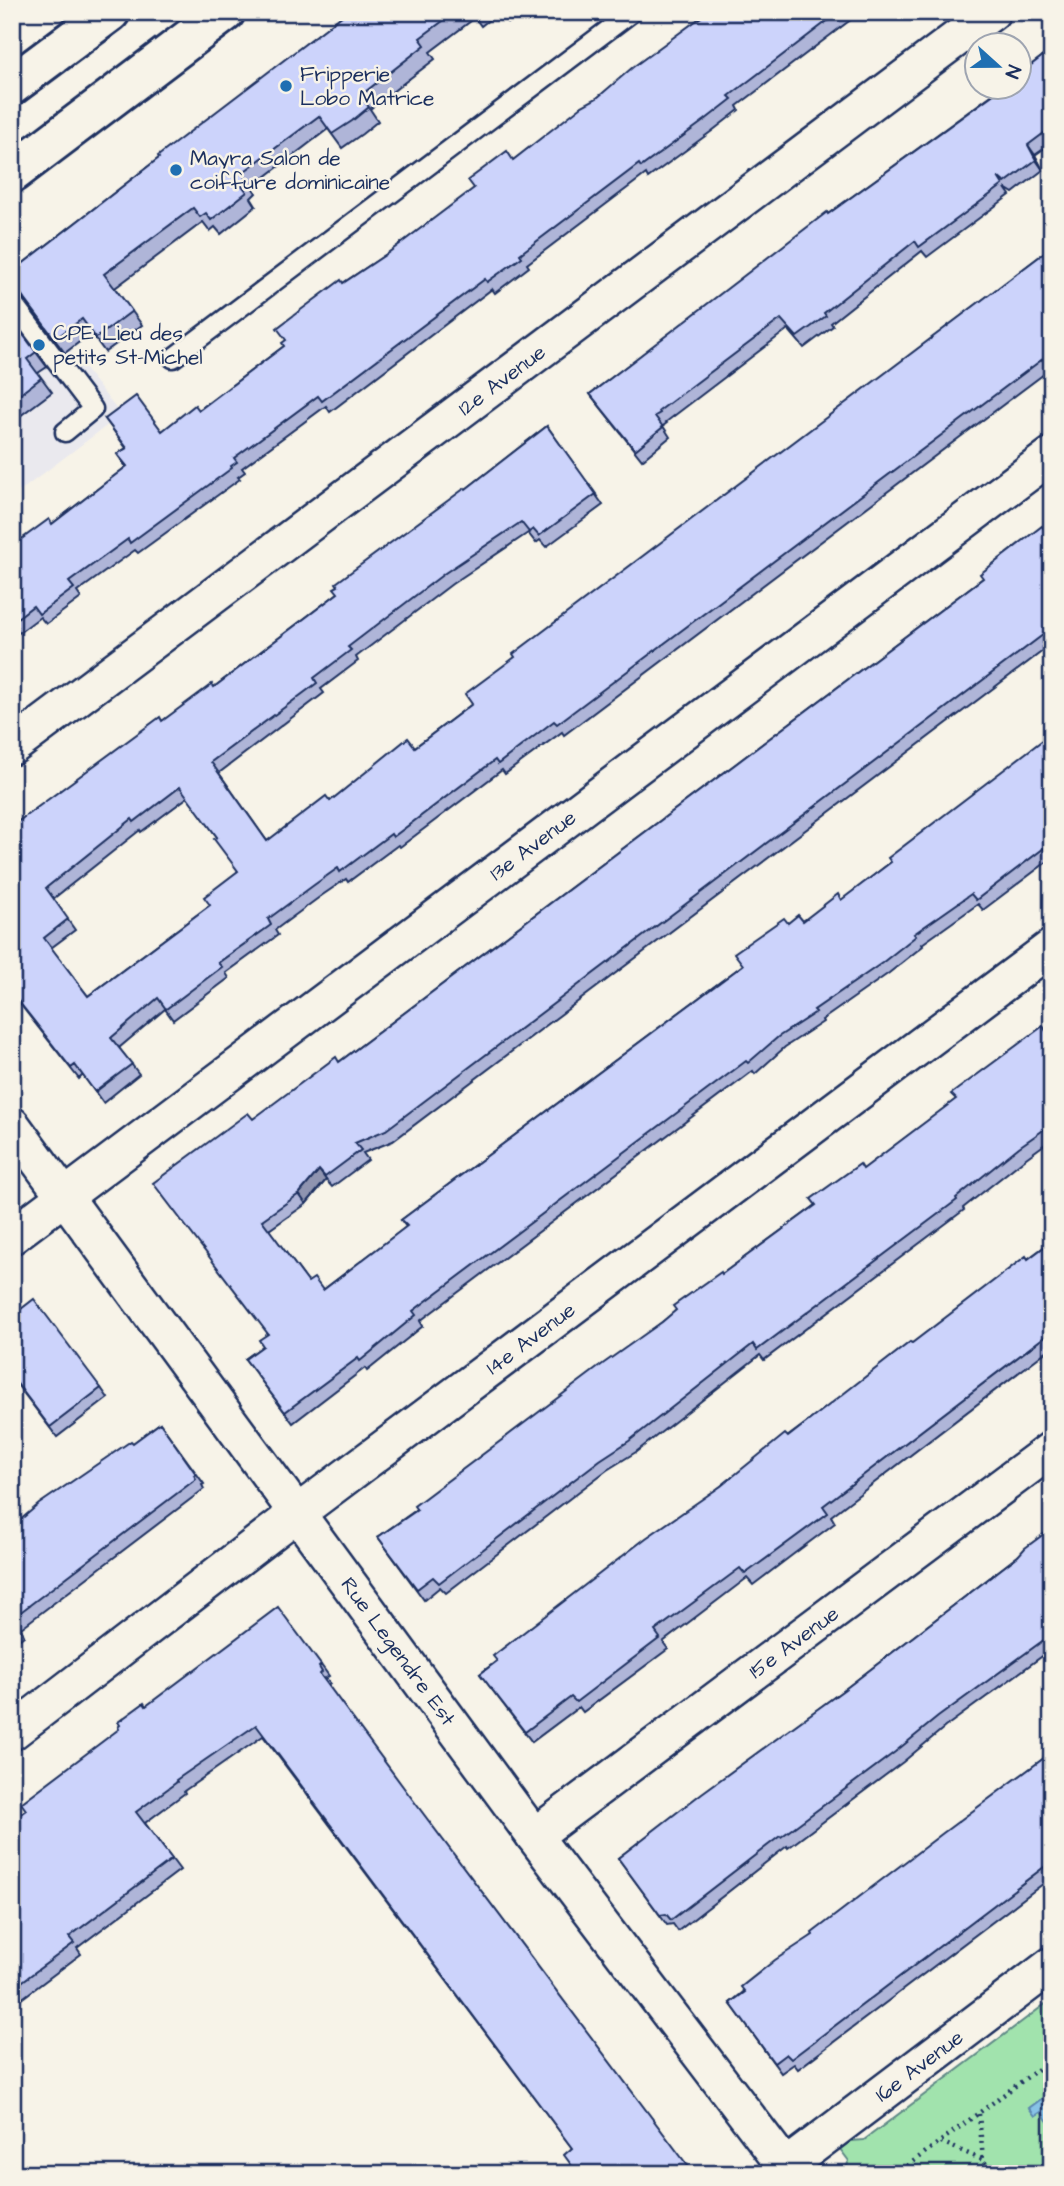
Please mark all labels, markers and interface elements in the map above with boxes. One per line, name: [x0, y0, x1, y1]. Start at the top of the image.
north arrow: [962, 32, 1032, 102]
place label: Fripperie Lobo Matrice: [300, 60, 434, 113]
text: N: [998, 61, 1027, 82]
marker: Fripperie Lobo Matrice: [278, 78, 294, 94]
place label: Mayra Salon de coiffure dominicaine: [190, 144, 390, 197]
marker: Mayra Salon de coiffure dominicaine: [168, 162, 184, 178]
place label: CPE Lieu des petits St-Michel: [53, 319, 203, 373]
marker: CPE Lieu des petits St-Michel: [31, 337, 47, 353]
street label: 12e Avenue: [452, 338, 552, 423]
street label: 13e Avenue: [484, 803, 582, 888]
street label: 14e Avenue: [480, 1295, 581, 1382]
street label: Rue Legendre Est: [334, 1571, 463, 1732]
street label: 15e Avenue: [743, 1599, 845, 1686]
street label: 16e Avenue: [869, 2023, 969, 2109]

